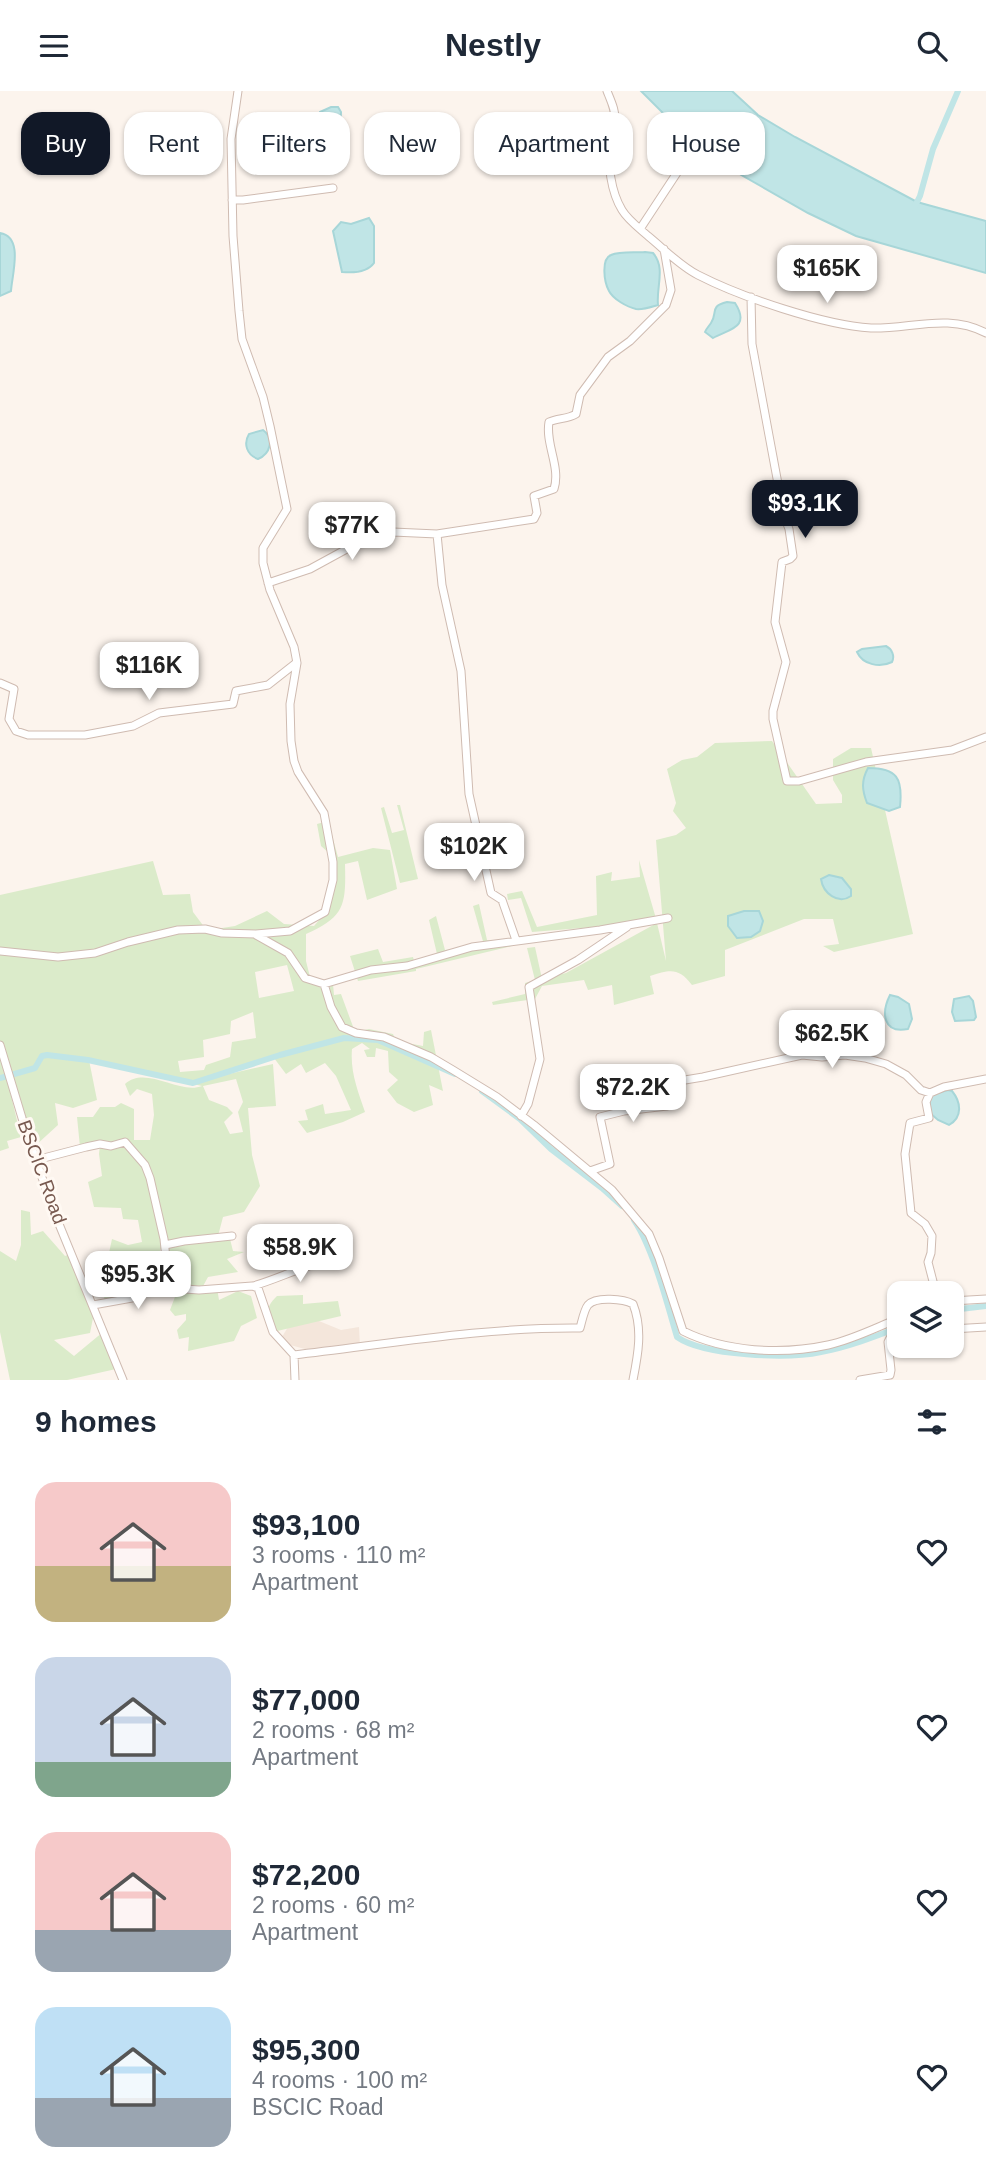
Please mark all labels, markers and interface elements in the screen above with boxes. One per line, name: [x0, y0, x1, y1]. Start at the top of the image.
icon: menu: [35, 27, 73, 65]
text: Nestly: [445, 27, 541, 63]
icon: search: [913, 27, 951, 65]
chip: Buy: [21, 112, 110, 175]
chip: Rent: [124, 112, 223, 175]
chip: Filters: [237, 112, 350, 175]
chip: New: [364, 112, 460, 175]
chip: Apartment: [474, 112, 633, 175]
chip: House: [647, 112, 765, 175]
pin: $165K: [778, 245, 876, 305]
text: $165K: [793, 255, 861, 281]
pin: $93.1K: [748, 481, 862, 540]
text: $93.1K: [768, 490, 842, 516]
pin: $77K: [311, 503, 393, 562]
text: $77K: [325, 512, 379, 538]
pin: $116K: [100, 643, 198, 702]
text: $116K: [116, 652, 182, 678]
pin: $102K: [425, 823, 523, 883]
text: $102K: [440, 833, 508, 859]
pin: $62.5K: [775, 1011, 889, 1070]
text: $62.5K: [795, 1020, 869, 1046]
pin: $72.2K: [576, 1065, 690, 1124]
text: $72.2K: [596, 1074, 670, 1100]
street label: BSCIC Road: [14, 1117, 70, 1227]
pin: $58.9K: [243, 1225, 357, 1284]
text: $58.9K: [263, 1234, 337, 1260]
pin: $95.3K: [81, 1251, 195, 1311]
text: $95.3K: [101, 1261, 175, 1287]
map controls: [887, 1281, 964, 1358]
button: layers: [887, 1281, 964, 1358]
icon: filters: [913, 1403, 951, 1441]
text: 9 homes: [35, 1405, 157, 1438]
text: $93,100: [252, 1508, 360, 1541]
icon: home: [91, 1510, 175, 1594]
icon: heart: [913, 1533, 951, 1571]
text: 3 rooms · 110 m²: [252, 1542, 425, 1568]
text: Apartment: [252, 1569, 358, 1595]
text: $77,000: [252, 1683, 360, 1716]
icon: home: [91, 1685, 175, 1769]
icon: heart: [913, 1708, 951, 1746]
text: 2 rooms · 68 m²: [252, 1717, 414, 1743]
text: Apartment: [252, 1744, 358, 1770]
text: $72,200: [252, 1858, 360, 1891]
icon: home: [91, 1860, 175, 1944]
icon: heart: [913, 1883, 951, 1921]
text: 2 rooms · 60 m²: [252, 1892, 414, 1918]
text: Apartment: [252, 1919, 358, 1945]
text: $95,300: [252, 2033, 360, 2066]
icon: home: [91, 2035, 175, 2119]
icon: heart: [913, 2058, 951, 2096]
text: 4 rooms · 100 m²: [252, 2067, 427, 2093]
text: BSCIC Road: [252, 2094, 384, 2120]

